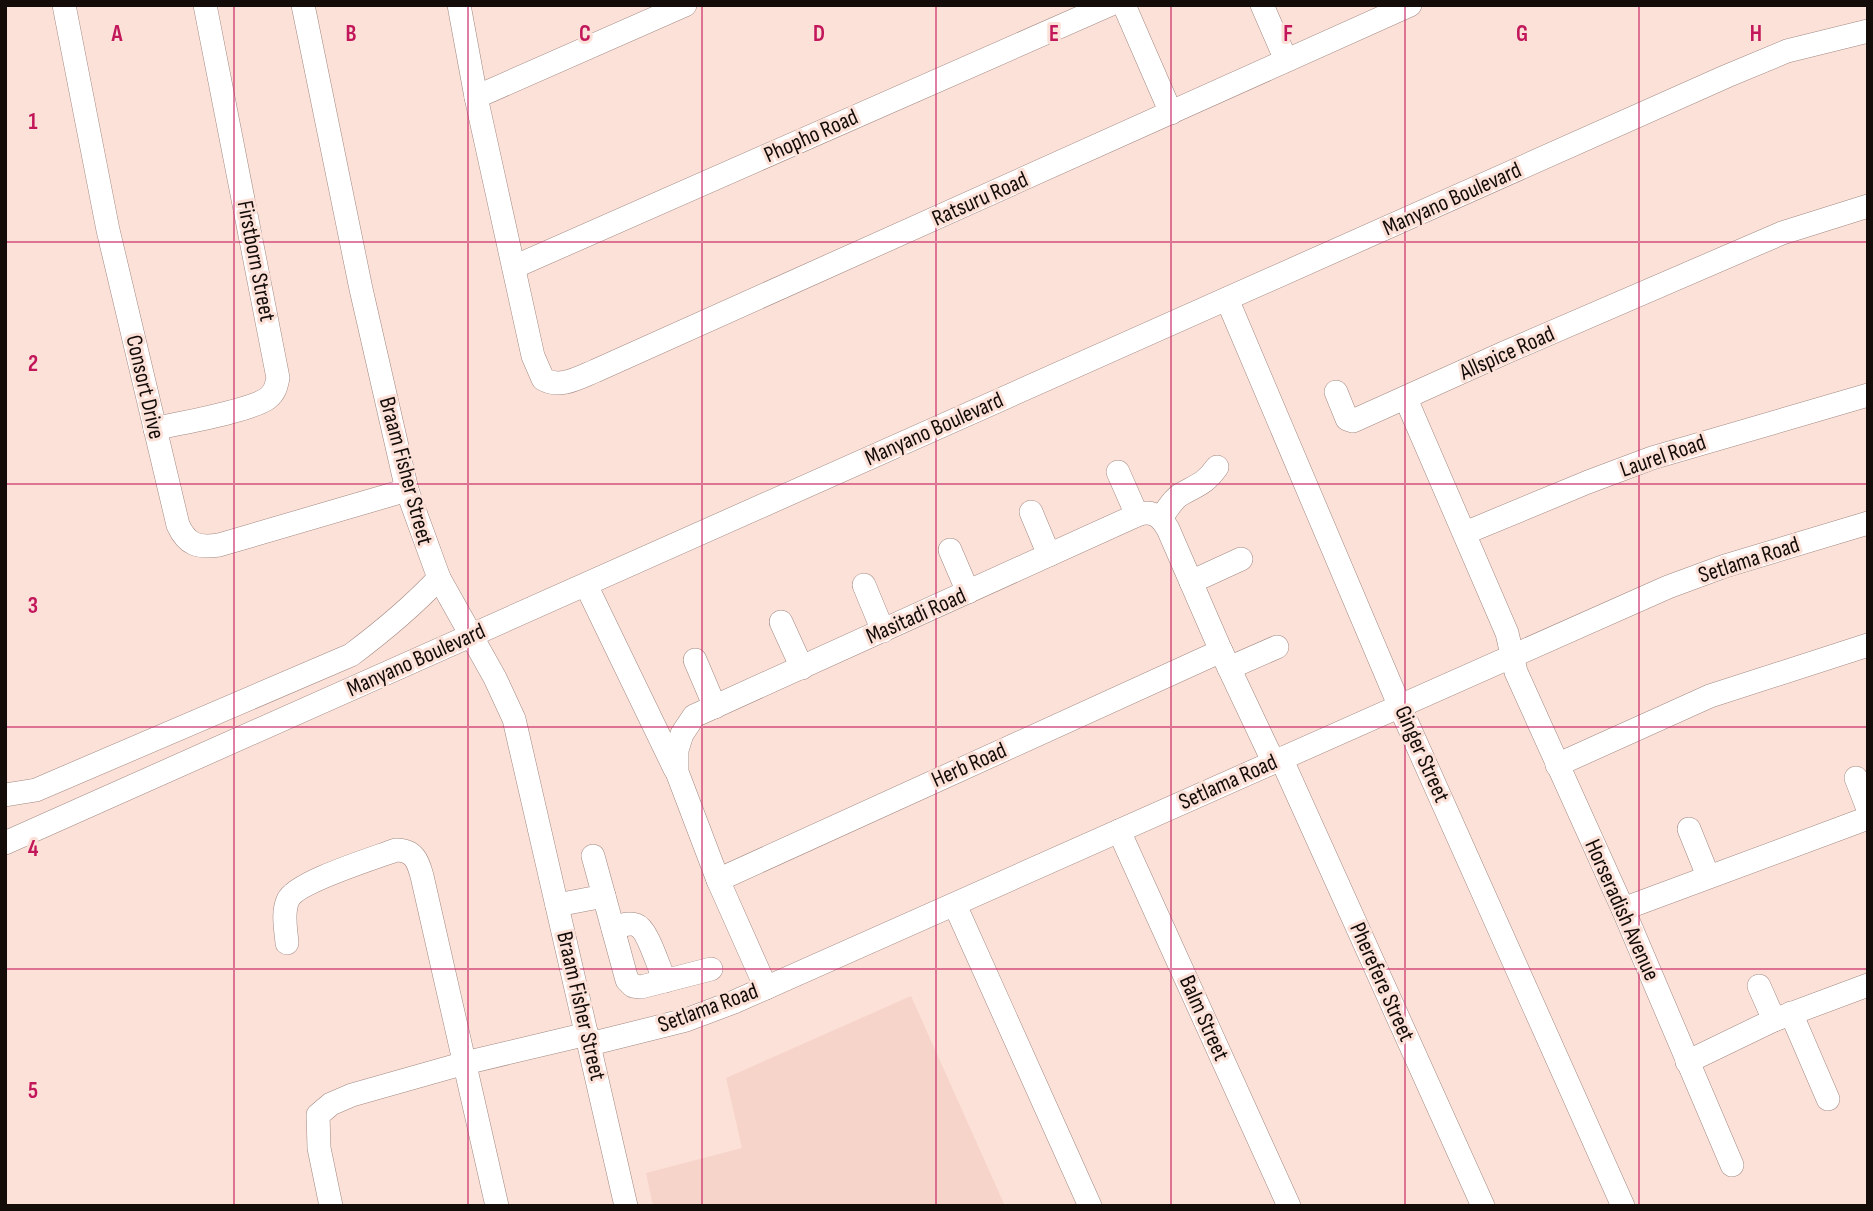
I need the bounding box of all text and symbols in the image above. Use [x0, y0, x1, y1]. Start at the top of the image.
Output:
text: A [111, 20, 124, 48]
text: B [346, 20, 357, 48]
text: C [579, 20, 591, 48]
text: D [813, 20, 825, 48]
text: E [1049, 20, 1059, 48]
text: F [1283, 20, 1293, 48]
text: G [1516, 20, 1528, 48]
text: H [1750, 20, 1762, 48]
street label: Phopho Road [760, 103, 862, 169]
text: 1 [28, 108, 38, 136]
street label: Manyano Boulevard [1378, 156, 1526, 242]
street label: Ratsuru Road [928, 165, 1032, 233]
street label: Firstborn Street [231, 198, 281, 324]
street label: Allspice Road [1454, 320, 1559, 387]
street label: Consort Drive [119, 332, 171, 442]
text: 2 [28, 350, 38, 378]
street label: Manyano Boulevard [860, 386, 1008, 472]
street label: Braam Fisher Street [373, 394, 439, 548]
street label: Laurel Road [1616, 428, 1710, 484]
street label: Setlama Road [1695, 530, 1803, 590]
street label: Masitadi Road [862, 582, 970, 650]
text: 3 [28, 592, 38, 620]
street label: Manyano Boulevard [342, 617, 490, 703]
street label: Ginger Street [1388, 701, 1456, 807]
street label: Herb Road [927, 736, 1011, 794]
street label: Setlama Road [1174, 748, 1282, 816]
text: 4 [28, 835, 39, 863]
street label: Horseradish Avenue [1578, 835, 1666, 985]
street label: Pherefere Street [1343, 918, 1421, 1046]
street label: Braam Fisher Street [550, 929, 612, 1083]
street label: Balm Street [1173, 971, 1235, 1065]
street label: Setlama Road [654, 977, 762, 1039]
text: 5 [28, 1077, 38, 1105]

